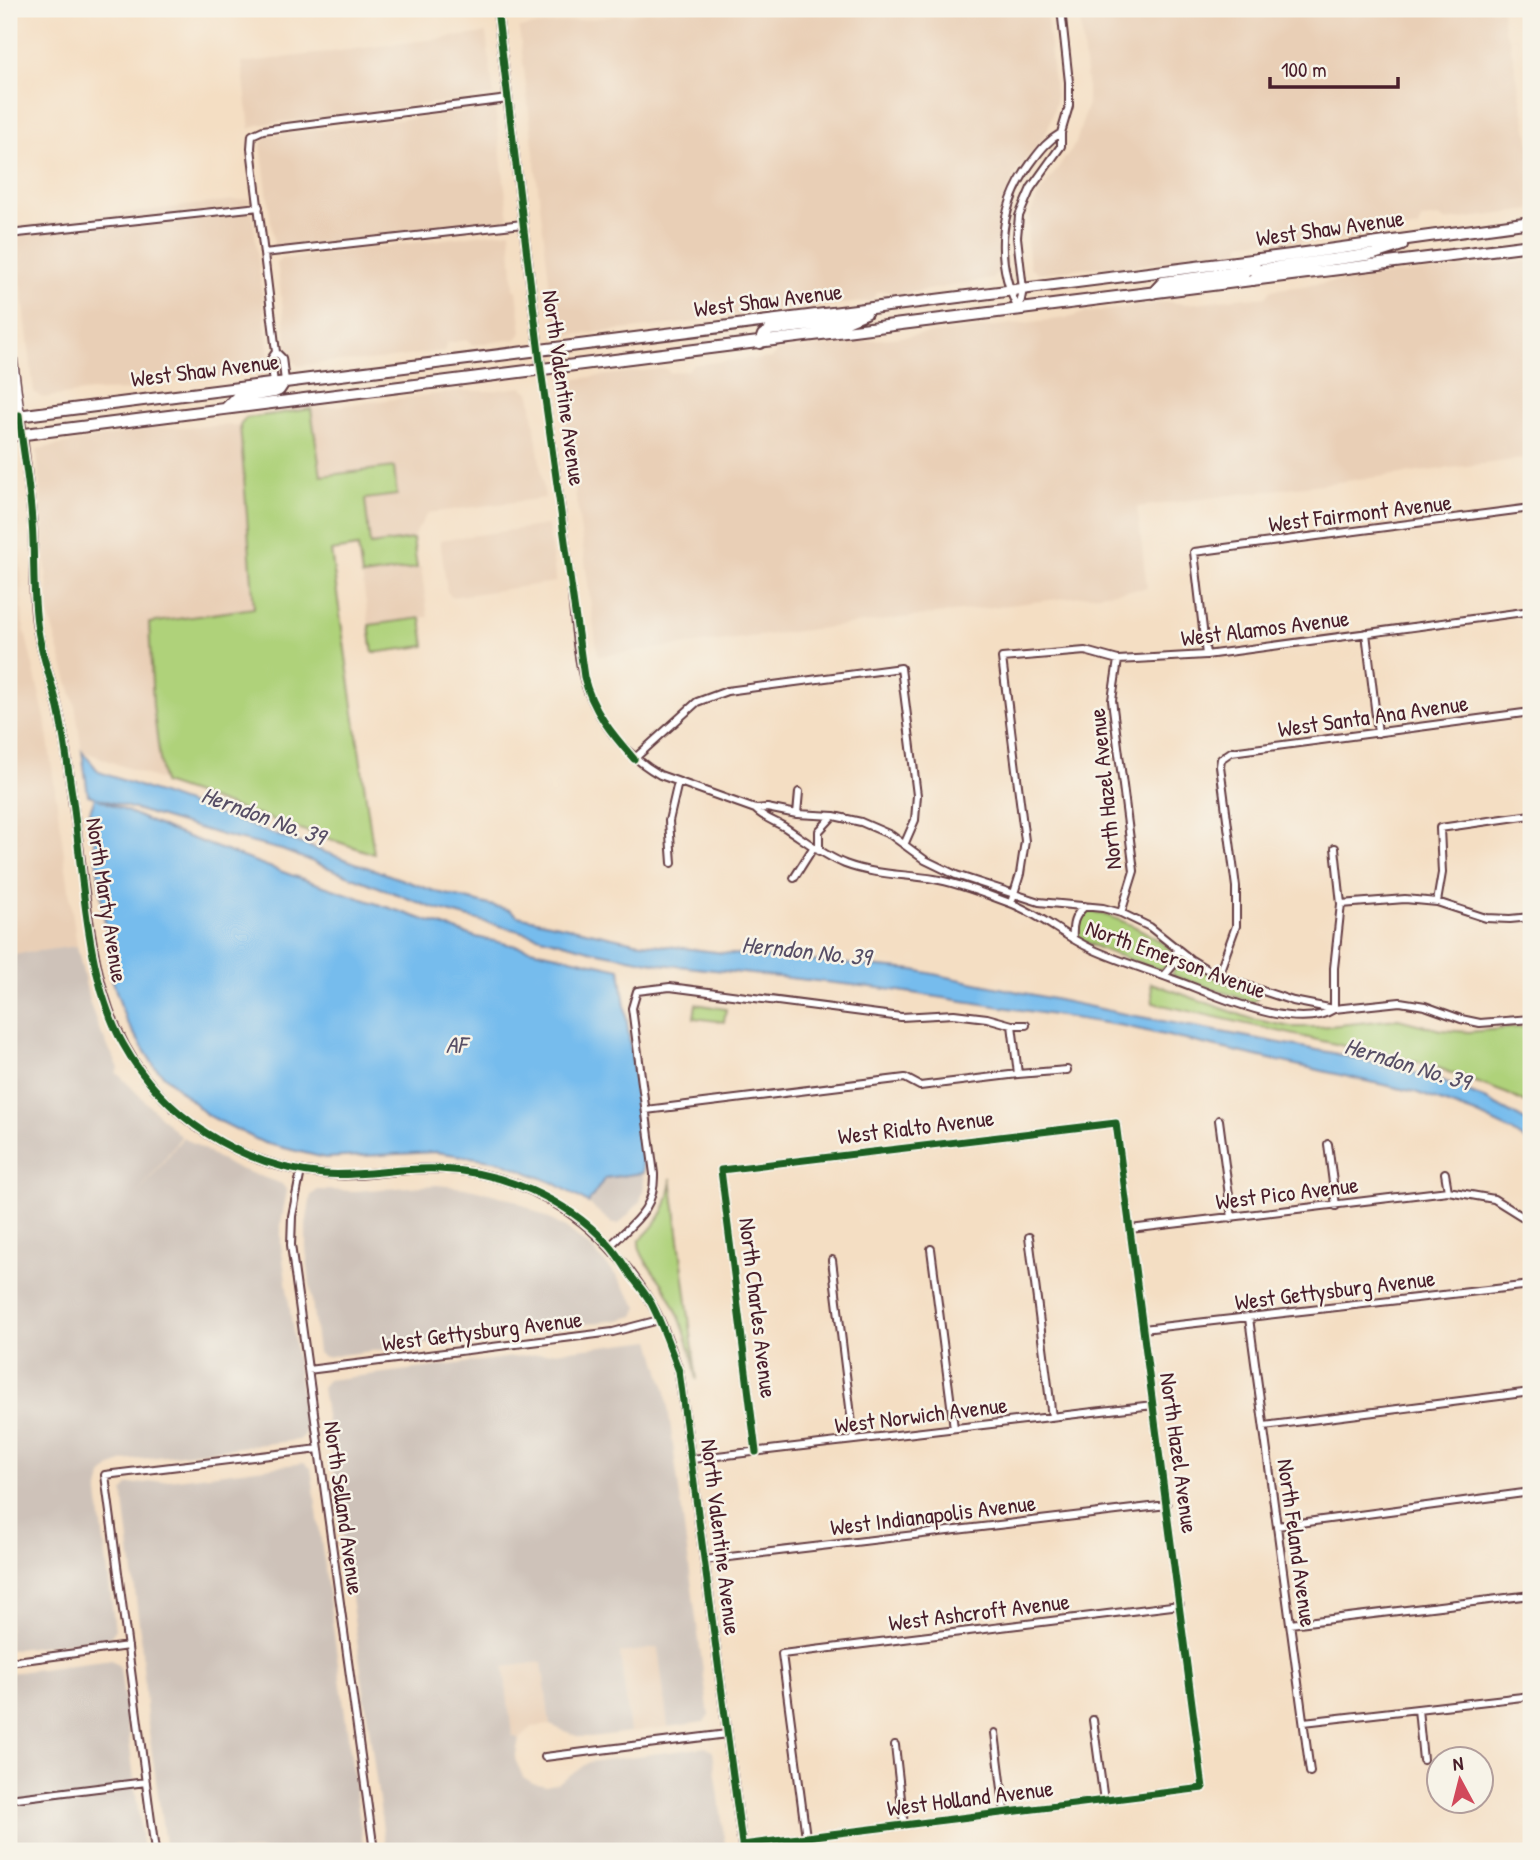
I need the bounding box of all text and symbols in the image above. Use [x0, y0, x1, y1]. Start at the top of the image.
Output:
scale bar [1270, 46, 1398, 90]
text: 100 m [1281, 55, 1327, 84]
street label: West Shaw Avenue [1254, 202, 1406, 253]
street label: West Shaw Avenue [692, 275, 844, 324]
street label: North Valentine Avenue [535, 288, 594, 488]
street label: West Shaw Avenue [129, 345, 281, 394]
street label: West Fairmont Avenue [1267, 486, 1453, 539]
street label: West Alamos Avenue [1179, 602, 1351, 653]
street label: West Santa Ana Avenue [1276, 687, 1470, 744]
street label: North Hazel Avenue [1081, 707, 1128, 871]
water label: Herndon No. 39 [197, 778, 332, 853]
street label: North Marty Avenue [79, 815, 136, 984]
street label: North Emerson Avenue [1082, 912, 1270, 1005]
water label: Herndon No. 39 [740, 927, 875, 973]
water label: AF [446, 1028, 471, 1060]
water label: Herndon No. 39 [1341, 1029, 1477, 1098]
street label: West Rialto Avenue [836, 1102, 996, 1151]
street label: West Pico Avenue [1214, 1168, 1360, 1217]
street label: North Charles Avenue [732, 1216, 785, 1400]
street label: West Gettysburg Avenue [1233, 1262, 1437, 1317]
street label: West Gettysburg Avenue [380, 1303, 584, 1358]
street label: North Hazel Avenue [1153, 1371, 1206, 1535]
street label: West Norwich Avenue [833, 1389, 1009, 1440]
street label: North Selland Avenue [317, 1419, 372, 1597]
street label: North Valentine Avenue [694, 1437, 749, 1637]
street label: North Feland Avenue [1270, 1457, 1325, 1629]
street label: West Indianapolis Avenue [829, 1487, 1037, 1542]
street label: West Ashcroft Avenue [887, 1585, 1071, 1638]
north arrow [1424, 1744, 1494, 1814]
text: N [1451, 1750, 1465, 1777]
street label: West Holland Avenue [885, 1772, 1055, 1823]

